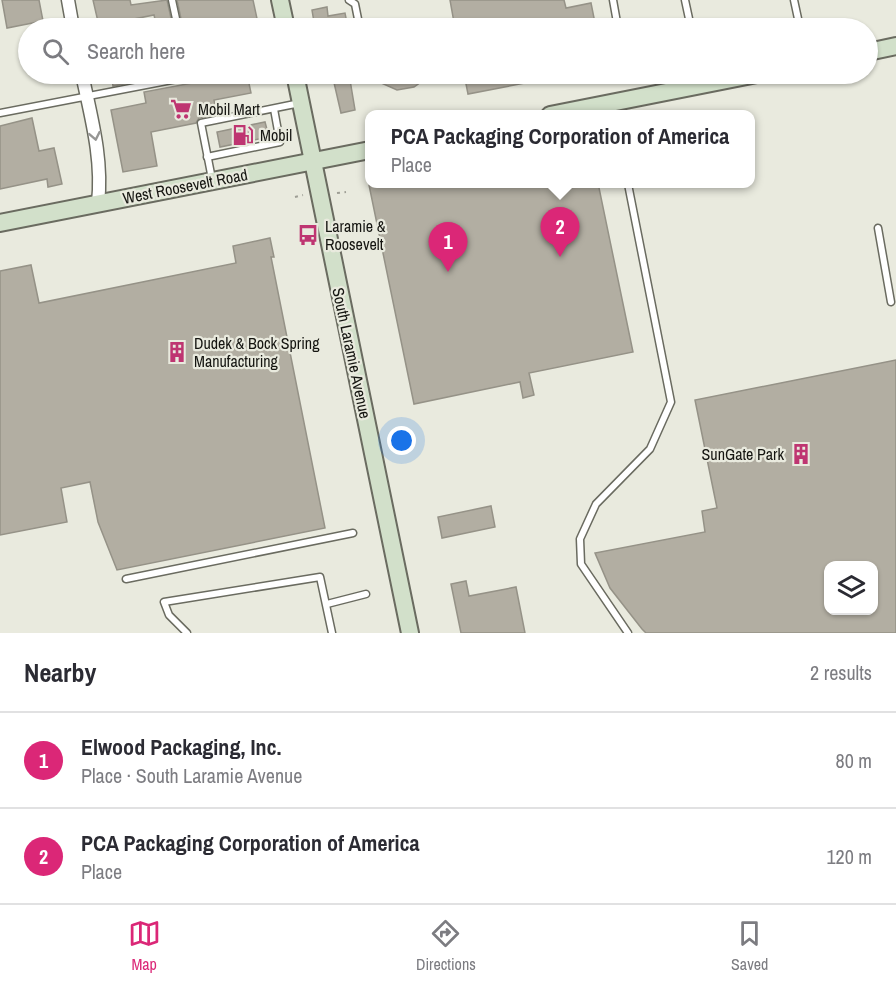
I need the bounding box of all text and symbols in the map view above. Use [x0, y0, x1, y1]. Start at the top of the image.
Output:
search box [18, 18, 878, 84]
icon: search [39, 35, 72, 68]
text: Search here [87, 36, 185, 66]
supermarket icon: Mobil Mart [169, 97, 193, 121]
place label: Mobil Mart [198, 98, 260, 120]
popup [365, 110, 755, 188]
text: PCA Packaging Corporation of America [391, 121, 729, 151]
fuel station icon: Mobil [231, 123, 255, 147]
place label: Mobil [260, 124, 292, 146]
one-way arrow [88, 131, 101, 141]
text: Place [391, 151, 432, 178]
street label: West Roosevelt Road [121, 163, 249, 209]
pin: 2 [540, 208, 580, 257]
place label: Laramie & Roosevelt [325, 215, 386, 255]
pin: 1 [428, 222, 468, 272]
bus stop icon: Laramie & Roosevelt [296, 223, 320, 247]
street label: South Laramie Avenue [327, 286, 377, 420]
place label: Dudek & Bock Spring Manufacturing [194, 332, 320, 372]
building icon: Dudek & Bock Spring Manufacturing [165, 340, 189, 364]
your location [387, 426, 416, 455]
building icon: SunGate Park [789, 442, 813, 466]
place label: SunGate Park [702, 443, 784, 465]
map controls [824, 561, 878, 615]
button: layers [824, 561, 878, 615]
text: Nearby [24, 655, 96, 690]
text: 2 results [810, 659, 872, 686]
text: Elwood Packaging, Inc. [81, 732, 282, 762]
text: 1 [39, 747, 48, 774]
text: 80 m [836, 747, 872, 774]
text: Place · South Laramie Avenue [81, 762, 302, 789]
text: PCA Packaging Corporation of America [81, 828, 420, 858]
text: 2 [39, 843, 48, 870]
text: 120 m [826, 843, 872, 870]
text: Place [81, 858, 122, 885]
tab: Map [128, 917, 161, 975]
tab: Directions [416, 917, 476, 975]
tab: Saved [731, 917, 768, 975]

